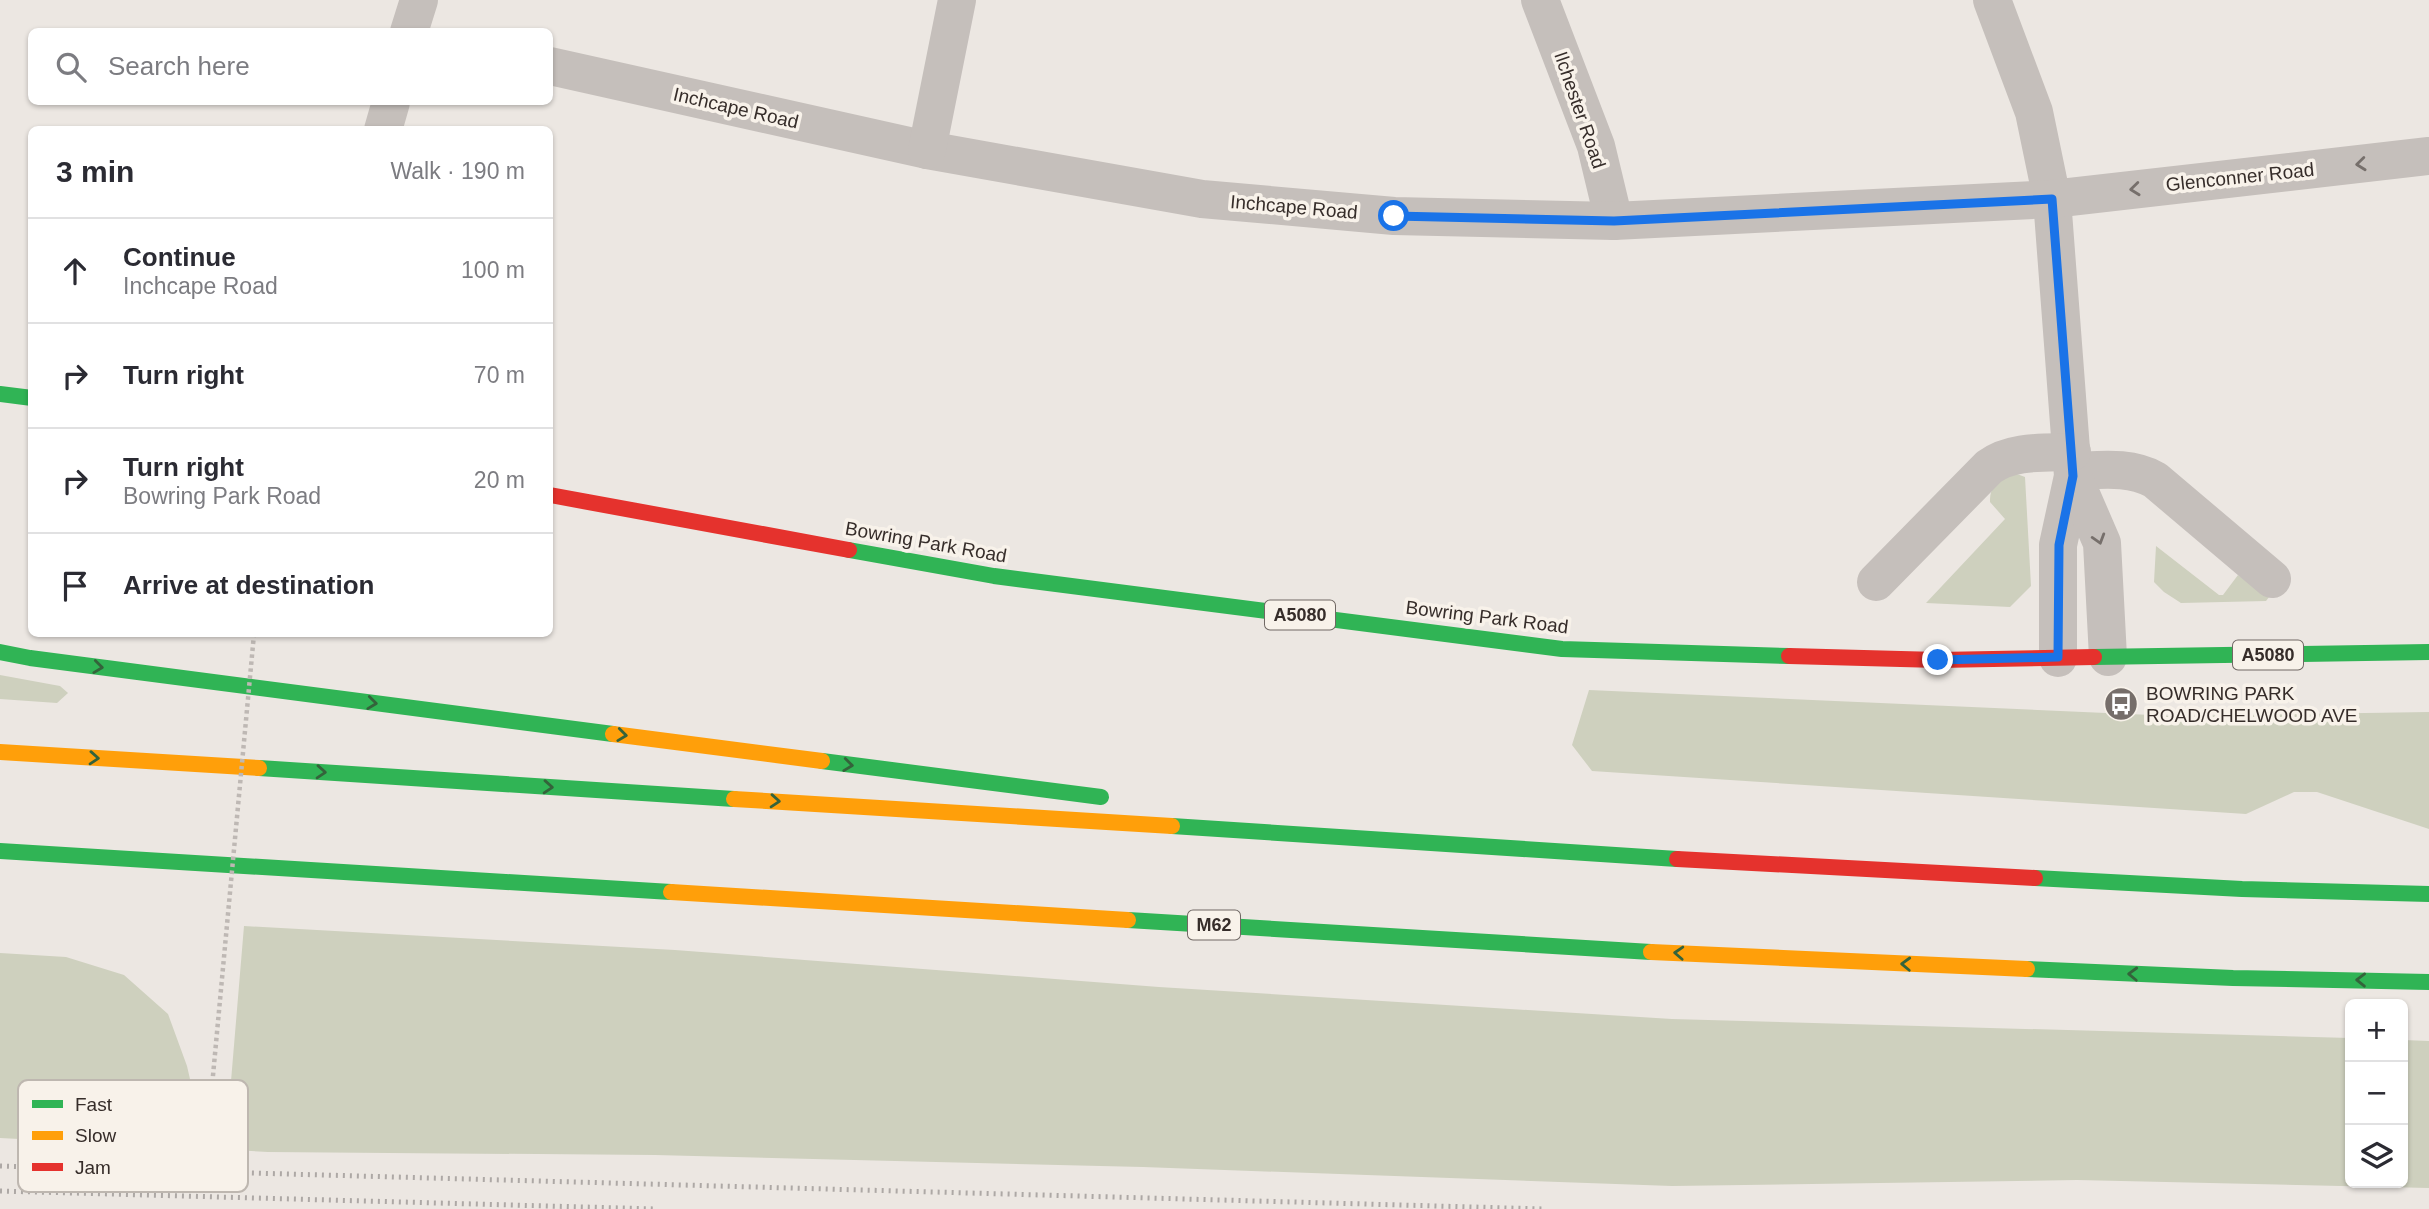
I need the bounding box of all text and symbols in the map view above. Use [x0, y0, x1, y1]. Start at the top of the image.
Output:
search box [28, 28, 553, 105]
icon: search [52, 48, 90, 86]
street label: Ilchester Road [1550, 49, 1610, 171]
text: Search here [108, 51, 250, 81]
street label: Inchcape Road [671, 83, 801, 133]
text: 3 min [56, 155, 134, 188]
one-way arrow [2355, 156, 2367, 171]
text: Walk · 190 m [390, 158, 525, 184]
street label: Glenconner Road [2165, 159, 2315, 195]
one-way arrow [2129, 182, 2141, 197]
street label: Inchcape Road [1229, 191, 1359, 223]
route start [1378, 200, 1409, 231]
text: Continue [123, 242, 236, 272]
icon: ahead [56, 252, 94, 290]
text: 100 m [461, 257, 525, 283]
text: Inchcape Road [123, 273, 278, 299]
icon: right [56, 357, 94, 395]
text: Turn right [123, 360, 244, 390]
text: 70 m [474, 362, 525, 388]
text: Turn right [123, 452, 244, 482]
icon: right [56, 462, 94, 500]
text: 20 m [474, 467, 525, 493]
text: Bowring Park Road [123, 483, 321, 509]
street label: Bowring Park Road [844, 517, 1008, 567]
one-way arrow [2091, 533, 2106, 545]
icon: arrive [56, 567, 94, 605]
text: Arrive at destination [123, 570, 374, 600]
street label: Bowring Park Road [1404, 597, 1570, 637]
road number: A5080 [1265, 600, 1335, 630]
road number: A5080 [2233, 640, 2303, 670]
route end [1922, 644, 1953, 675]
one-way arrow [92, 659, 104, 674]
place label: BOWRING PARK ROAD/CHELWOOD AVE [2146, 683, 2358, 726]
bus stop icon: BOWRING PARK ROAD/CHELWOOD AVE [2102, 685, 2140, 723]
one-way arrow [366, 695, 378, 710]
one-way arrow [616, 728, 628, 743]
one-way arrow [89, 751, 100, 766]
one-way arrow [842, 757, 854, 772]
one-way arrow [316, 765, 327, 780]
one-way arrow [543, 779, 554, 794]
one-way arrow [770, 793, 781, 808]
road number: M62 [1188, 910, 1240, 940]
one-way arrow [1673, 946, 1684, 961]
one-way arrow [1900, 957, 1911, 972]
one-way arrow [2128, 966, 2139, 981]
one-way arrow [2355, 973, 2366, 988]
map controls [2345, 999, 2408, 1188]
button: + [2345, 999, 2408, 1062]
button: − [2345, 1062, 2408, 1125]
legend [18, 1080, 248, 1192]
text: Fast [75, 1094, 113, 1115]
text: Slow [75, 1125, 116, 1146]
button: layers [2345, 1125, 2408, 1188]
text: Jam [75, 1157, 111, 1178]

